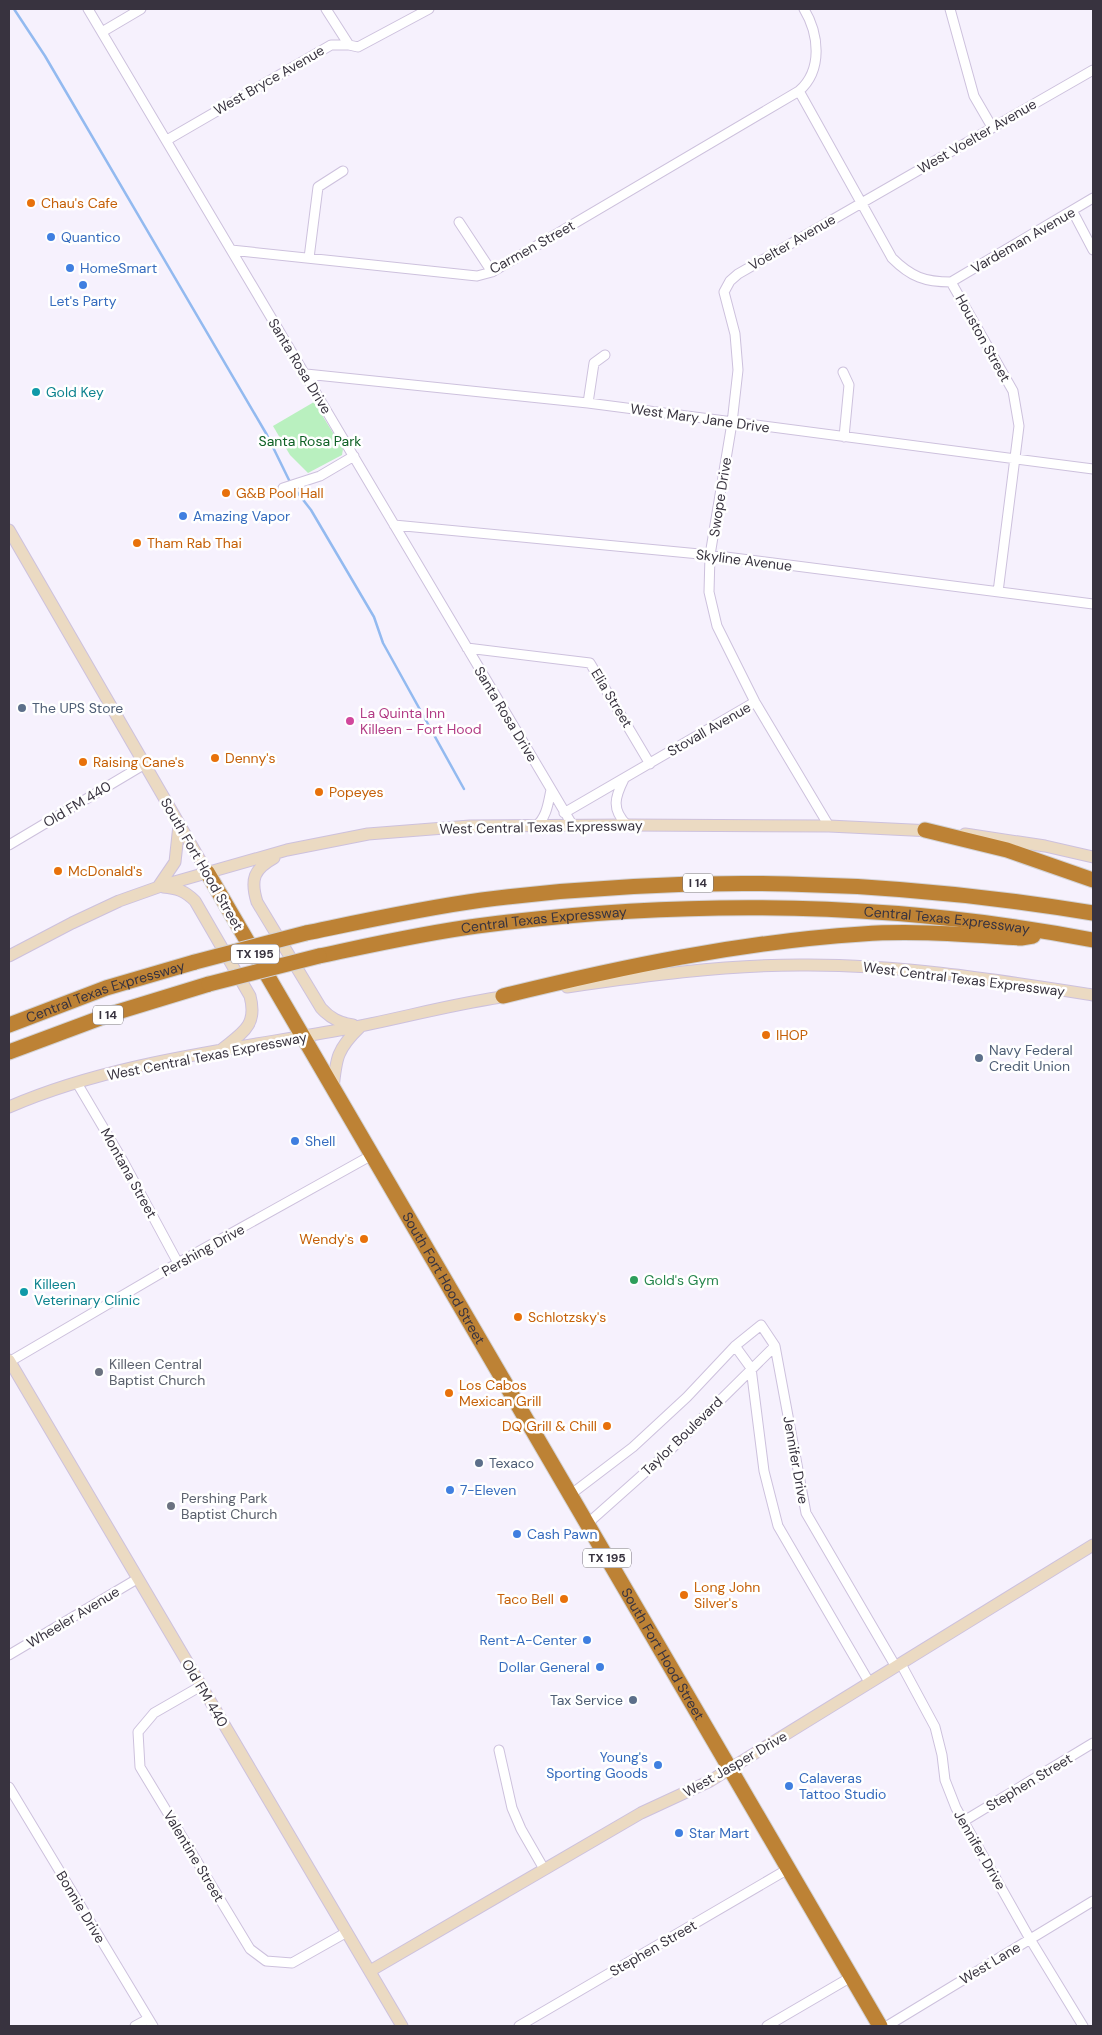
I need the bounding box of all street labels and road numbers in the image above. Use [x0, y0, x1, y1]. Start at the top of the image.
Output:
street label: West Bryce Avenue [210, 41, 328, 119]
street label: West Voelter Avenue [914, 95, 1040, 177]
street label: Vardeman Avenue [968, 203, 1078, 277]
street label: Voelter Avenue [745, 210, 839, 274]
street label: Carmen Street [486, 216, 578, 278]
street label: Houston Street [951, 291, 1015, 385]
street label: Santa Rosa Drive [264, 315, 336, 417]
street label: West Mary Jane Drive [629, 399, 771, 437]
street label: Swope Drive [705, 456, 735, 538]
street label: Skyline Avenue [695, 545, 793, 575]
street label: Santa Rosa Drive [470, 663, 542, 765]
street label: Elia Street [587, 665, 637, 731]
street label: Stovall Avenue [664, 698, 754, 760]
street label: Old FM 440 [40, 777, 114, 831]
street label: South Fort Hood Street [157, 795, 247, 933]
street label: West Central Texas Expressway [439, 816, 643, 838]
road number: I 14 [683, 874, 713, 892]
street label: Central Texas Expressway [863, 902, 1031, 938]
street label: Central Texas Expressway [460, 903, 628, 937]
road number: TX 195 [231, 944, 279, 964]
street label: Central Texas Expressway [23, 956, 187, 1027]
street label: West Central Texas Expressway [862, 958, 1066, 1000]
road number: I 14 [93, 1006, 123, 1024]
street label: West Central Texas Expressway [106, 1028, 309, 1084]
street label: Montana Street [97, 1125, 161, 1221]
street label: South Fort Hood Street [398, 1209, 489, 1347]
street label: Pershing Drive [158, 1220, 248, 1280]
street label: Taylor Boulevard [638, 1393, 726, 1479]
street label: Jennifer Drive [779, 1415, 813, 1505]
road number: TX 195 [583, 1549, 631, 1568]
street label: Wheeler Avenue [23, 1582, 123, 1652]
street label: South Fort Hood Street [617, 1584, 709, 1723]
street label: Old FM 440 [178, 1656, 232, 1730]
street label: West Jasper Drive [680, 1727, 790, 1801]
street label: Stephen Street [983, 1749, 1075, 1815]
street label: Valentine Street [160, 1807, 228, 1905]
street label: Jennifer Drive [950, 1807, 1010, 1893]
street label: Bonnie Drive [52, 1868, 110, 1946]
street label: Stephen Street [606, 1916, 700, 1980]
street label: West Lane [956, 1938, 1024, 1988]

